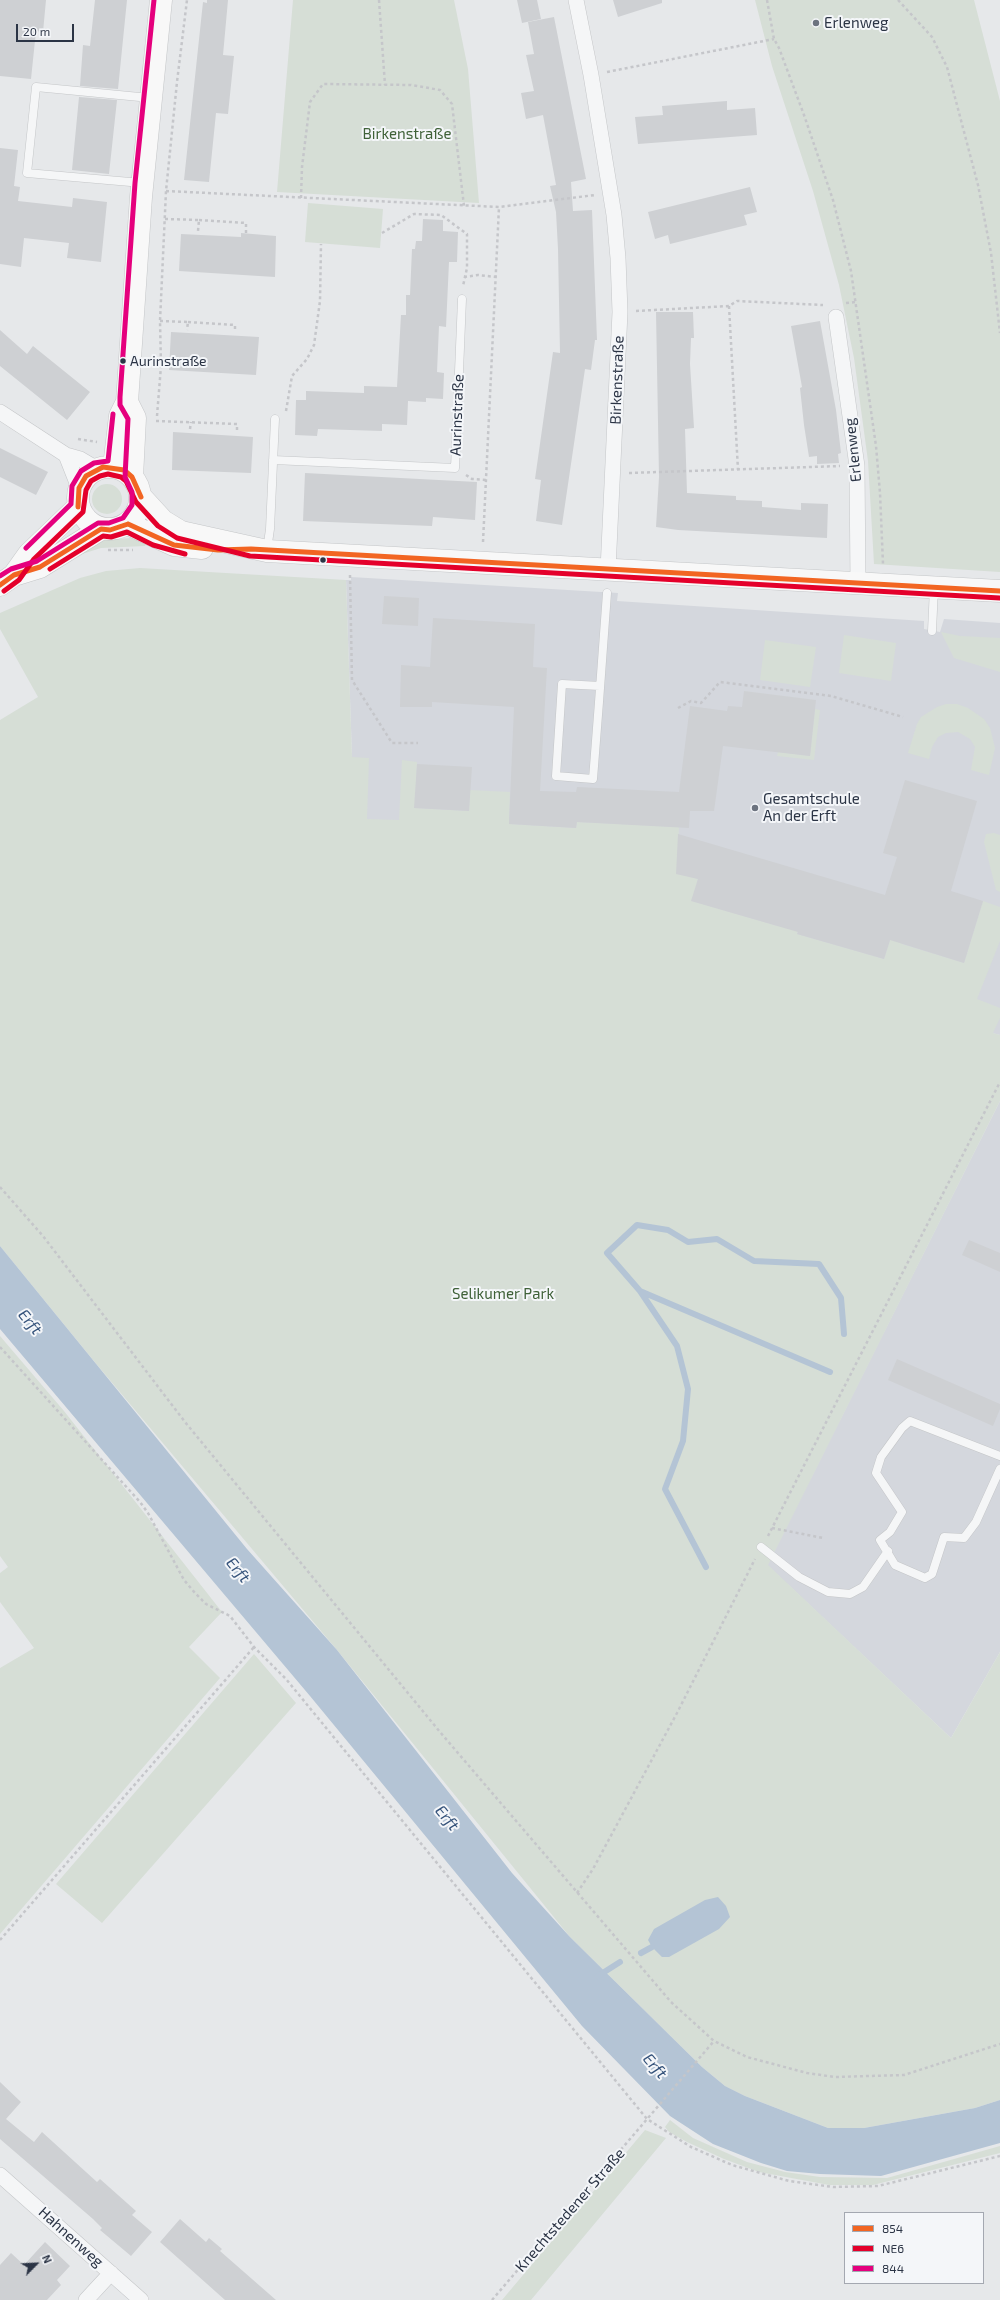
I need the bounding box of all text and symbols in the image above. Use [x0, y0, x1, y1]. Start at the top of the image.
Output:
place label: Erlenweg [824, 14, 888, 32]
scale bar [18, 16, 76, 42]
marker: Erlenweg [811, 18, 821, 28]
text: 20 m [23, 24, 50, 38]
park label: Birkenstraße [363, 125, 451, 143]
street label: Birkenstraße [606, 335, 628, 425]
place label: Aurinstraße [130, 353, 207, 369]
marker: Aurinstraße [118, 356, 128, 366]
street label: Aurinstraße [447, 374, 467, 456]
street label: Erlenweg [841, 417, 865, 483]
unlabelled marker [318, 555, 328, 565]
place label: Gesamtschule An der Erft [763, 790, 860, 825]
marker: Gesamtschule An der Erft [750, 803, 760, 813]
park label: Selikumer Park [452, 1285, 554, 1303]
water label: Erft [14, 1305, 46, 1339]
water label: Erft [222, 1553, 254, 1587]
water label: Erft [431, 1801, 463, 1835]
water label: Erft [639, 2049, 671, 2083]
street label: Knechtstedener Straße [511, 2144, 629, 2276]
street label: Hahnenweg [35, 2203, 107, 2271]
legend [844, 2212, 984, 2284]
text: 854 [882, 2221, 903, 2235]
text: NE6 [882, 2241, 904, 2255]
north arrow [16, 2244, 56, 2284]
text: N [40, 2253, 55, 2265]
text: 844 [882, 2261, 904, 2275]

